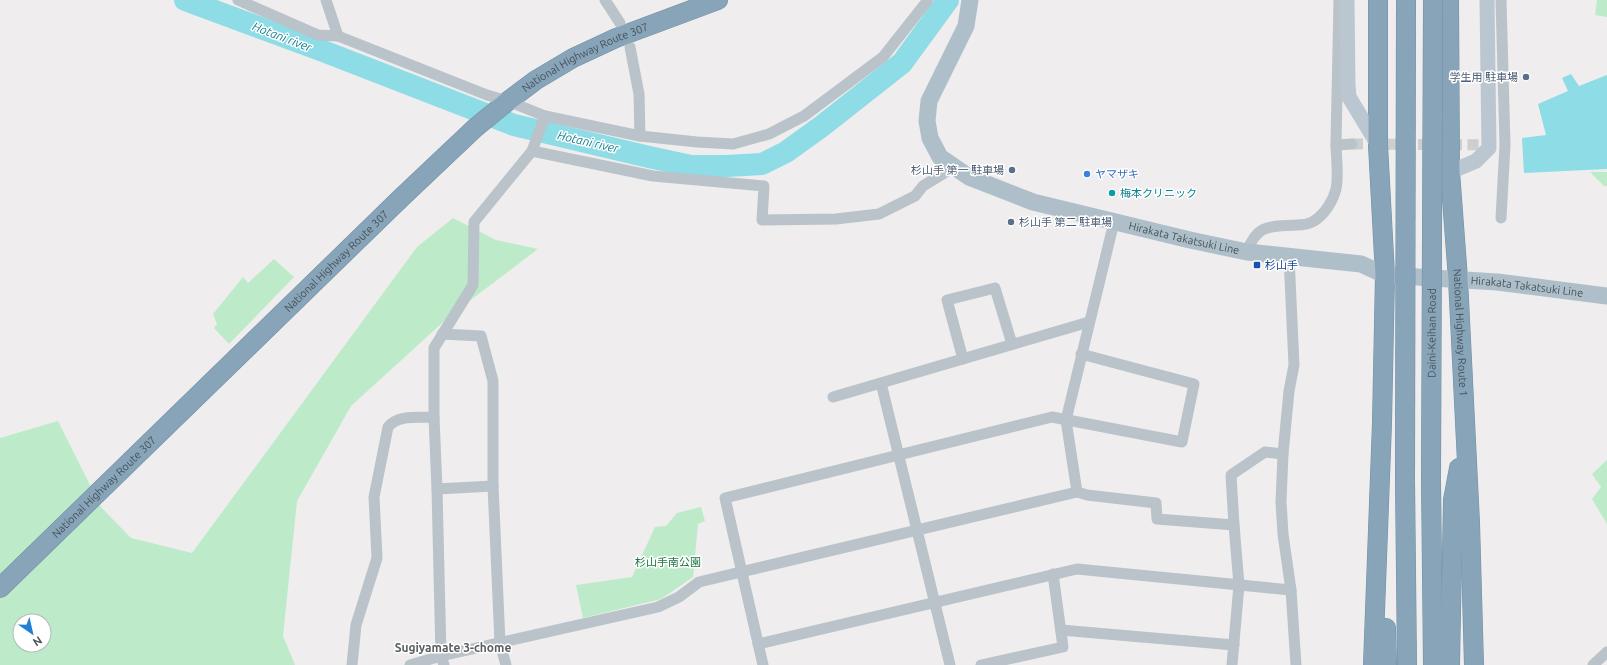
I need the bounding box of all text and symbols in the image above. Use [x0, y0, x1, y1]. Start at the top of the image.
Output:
water label: Hotani river [251, 19, 314, 54]
street label: National Highway Route 307 [520, 21, 650, 94]
place label: 学生用 駐車場 [1449, 71, 1518, 83]
marker: 学生用 駐車場 [1521, 72, 1531, 82]
water label: Hotani river [556, 128, 620, 155]
place label: 杉山手 第一 駐車場 [911, 164, 1004, 176]
marker: 杉山手 第一 駐車場 [1007, 165, 1017, 175]
place label: ヤマザキ [1095, 168, 1139, 180]
marker: ヤマザキ [1082, 169, 1092, 179]
place label: 梅本クリニック [1120, 187, 1197, 199]
marker: 梅本クリニック [1107, 188, 1117, 198]
street label: National Highway Route 307 [282, 208, 391, 314]
place label: 杉山手 第二 駐車場 [1019, 216, 1112, 228]
marker: 杉山手 第二 駐車場 [1006, 217, 1016, 227]
street label: Hirakata Takatsuki Line [1127, 219, 1241, 256]
place label: 杉山手 [1265, 259, 1298, 271]
marker: 杉山手 [1252, 260, 1262, 270]
street label: National Highway Route 1 [1451, 268, 1470, 397]
street label: Hirakata Takatsuki Line [1470, 274, 1584, 299]
street label: Daini-Keihan Road [1425, 288, 1438, 378]
street label: National Highway Route 307 [49, 434, 158, 540]
park label: 杉山手南公園 [635, 556, 701, 568]
north arrow [12, 613, 52, 653]
text: N [31, 634, 44, 649]
district label: Sugiyamate 3-chome [395, 641, 511, 654]

